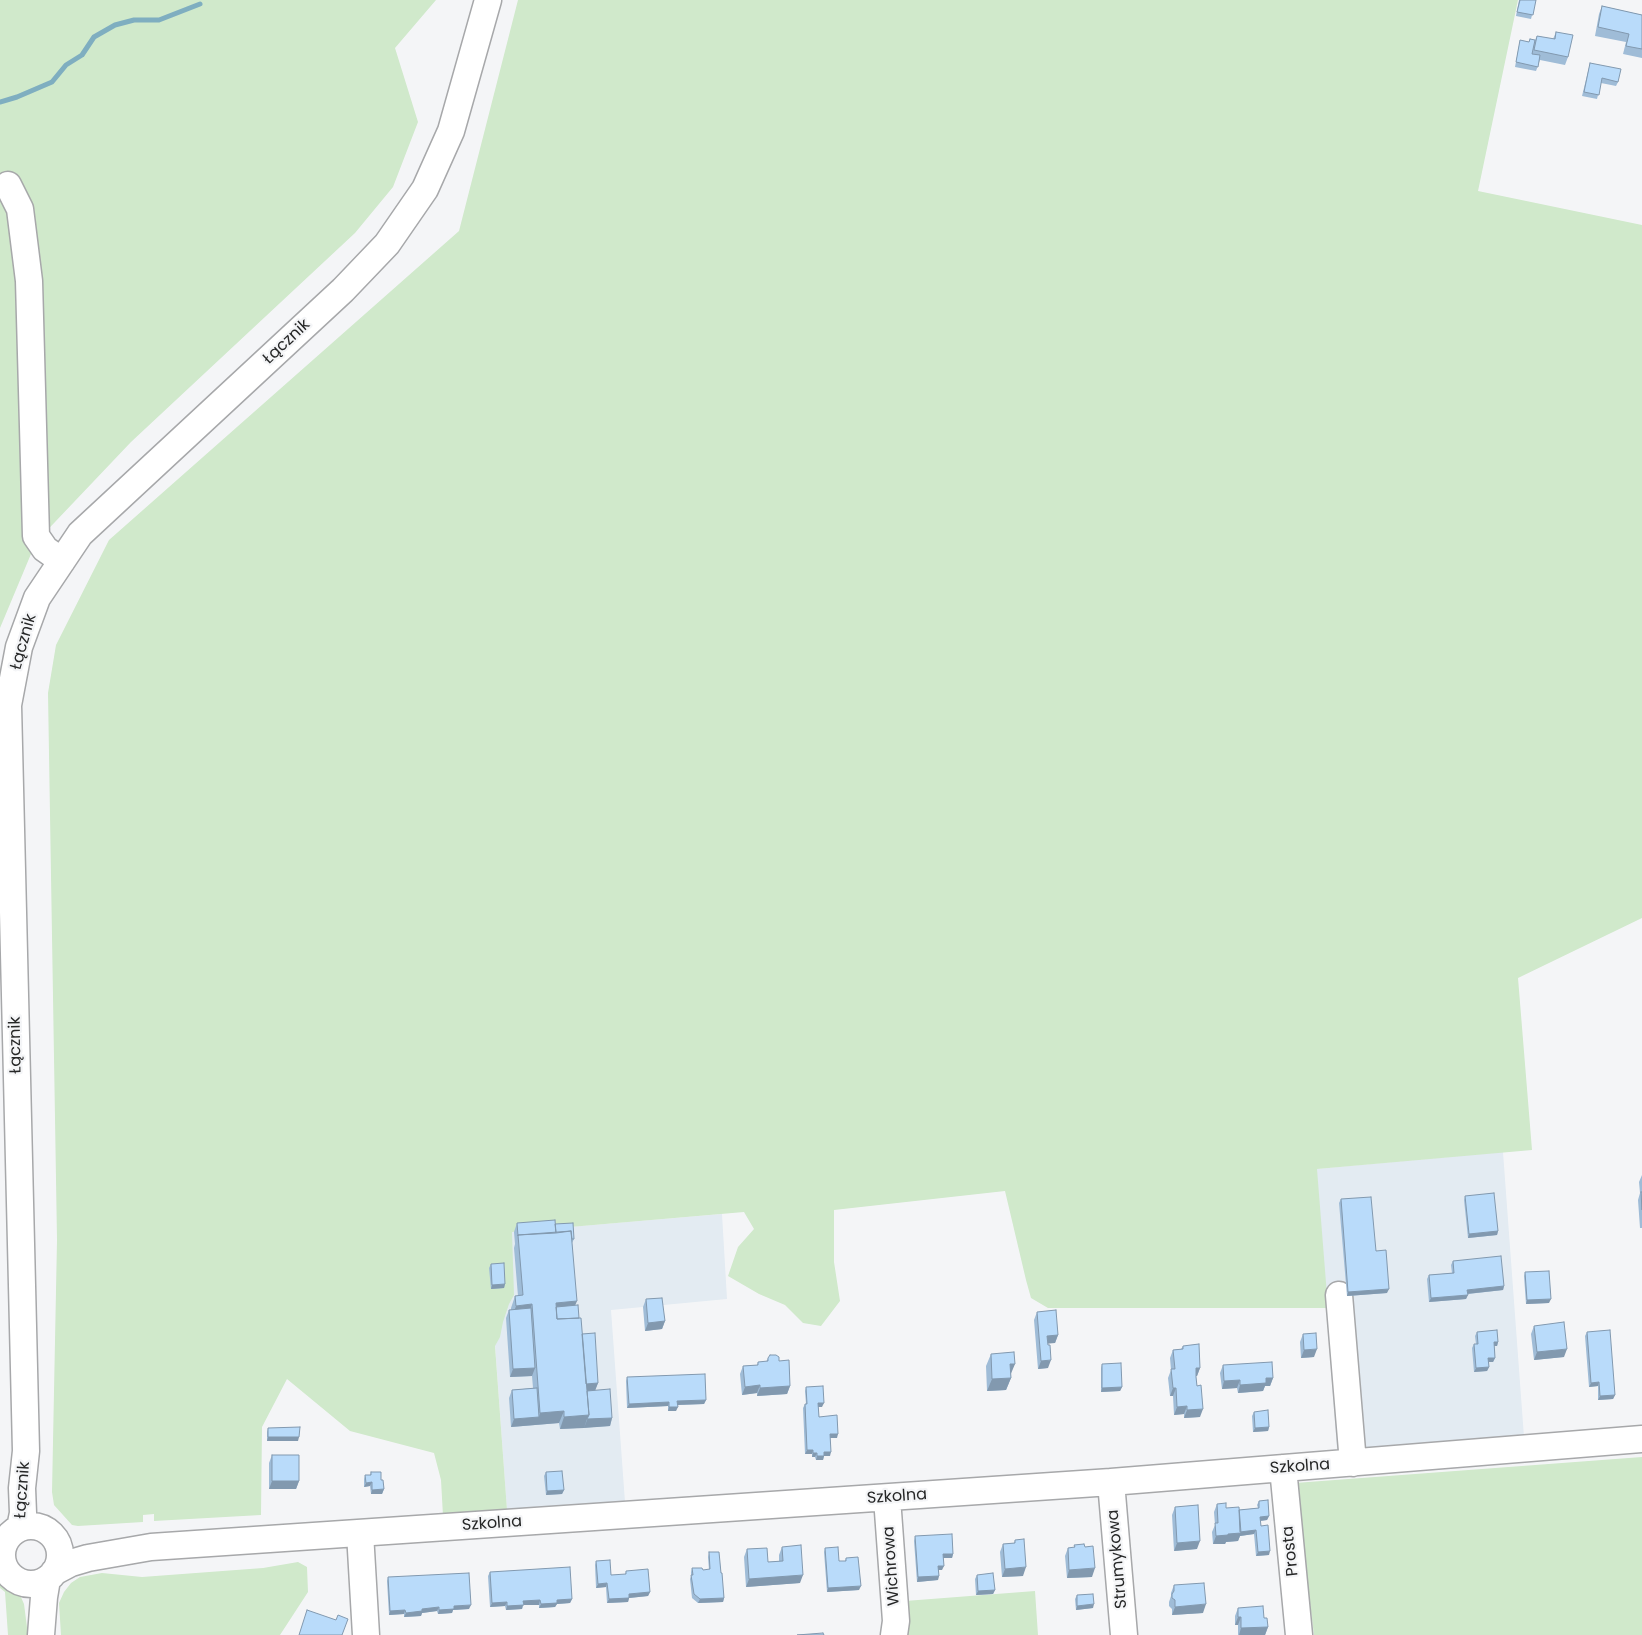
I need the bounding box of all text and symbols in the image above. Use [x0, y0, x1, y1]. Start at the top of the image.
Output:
street label: Łącznik [260, 315, 314, 369]
street label: Łącznik [7, 612, 41, 672]
street label: Łącznik [6, 1016, 26, 1074]
street label: Szkolna [1269, 1455, 1331, 1479]
street label: Łącznik [11, 1461, 35, 1519]
street label: Szkolna [866, 1485, 928, 1509]
street label: Strumykowa [1104, 1509, 1132, 1609]
street label: Szkolna [461, 1512, 523, 1536]
street label: Prosta [1279, 1525, 1303, 1577]
street label: Wichrowa [880, 1526, 904, 1606]

